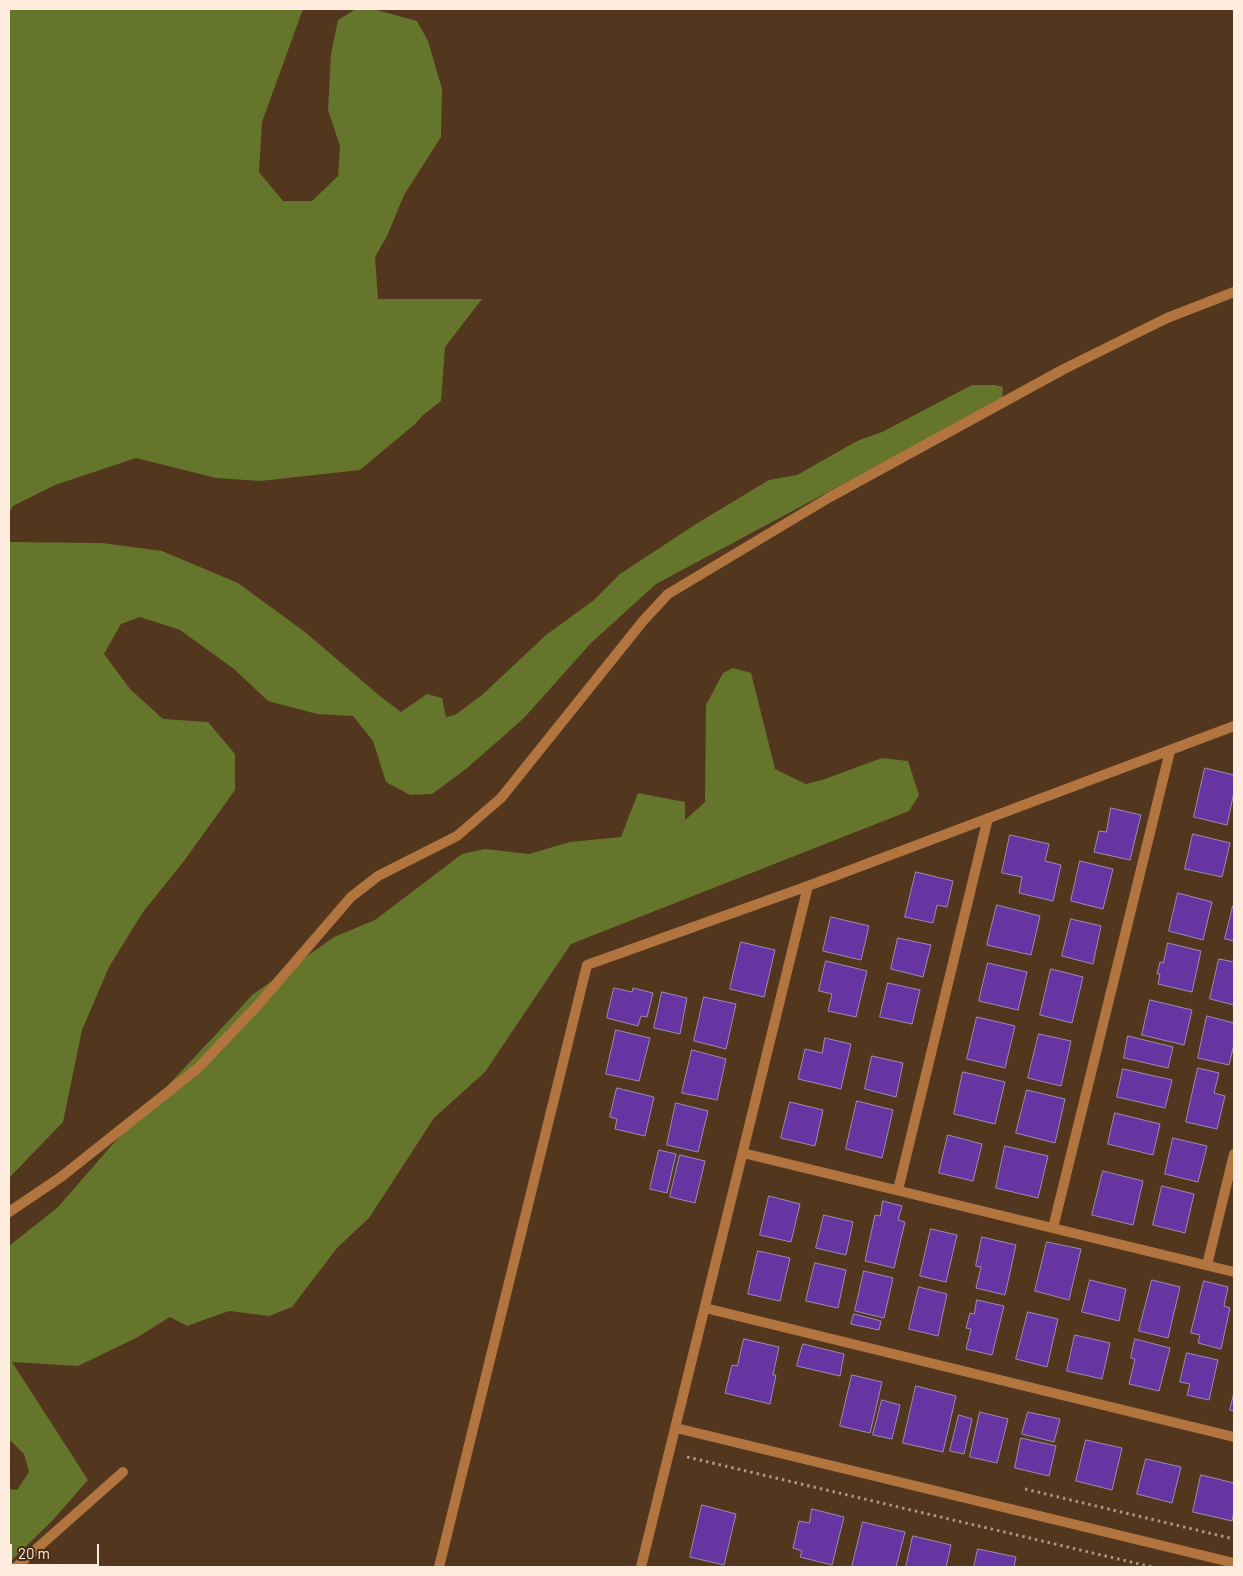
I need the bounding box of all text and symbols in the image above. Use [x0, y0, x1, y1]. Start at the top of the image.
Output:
scale bar [12, 1534, 101, 1566]
text: 20 m [18, 1544, 50, 1562]

